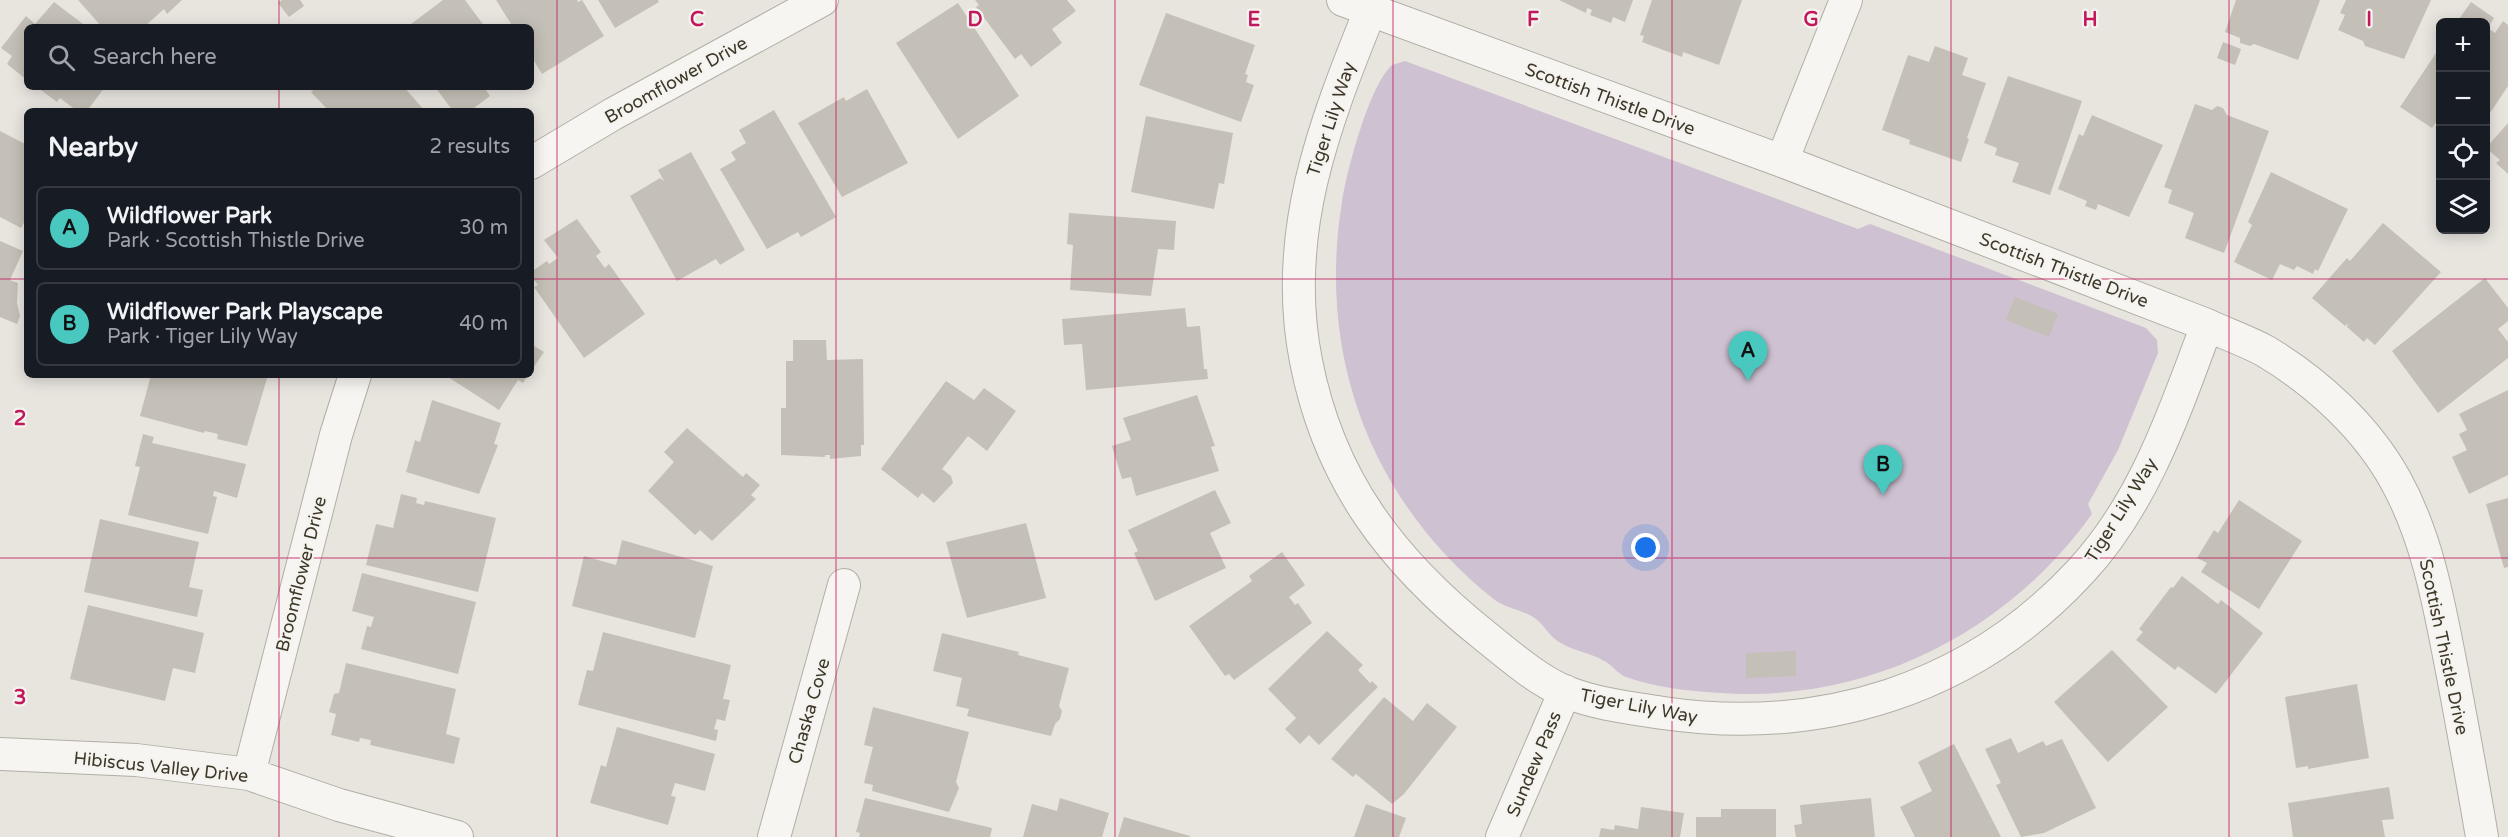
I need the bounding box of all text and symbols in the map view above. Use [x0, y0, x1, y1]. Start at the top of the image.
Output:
text: C [690, 8, 704, 32]
text: D [967, 8, 983, 32]
text: E [1248, 8, 1261, 32]
text: F [1527, 8, 1539, 32]
text: G [1803, 8, 1819, 32]
text: H [2082, 8, 2098, 32]
text: I [2366, 8, 2372, 32]
map controls [2436, 18, 2490, 234]
button: + [2436, 18, 2490, 72]
search box [24, 24, 534, 90]
street label: Broomflower Drive [601, 32, 751, 128]
icon: search [45, 41, 78, 74]
text: Search here [93, 44, 217, 70]
street label: Scottish Thistle Drive [1522, 58, 1698, 140]
street label: Tiger Lily Way [1302, 59, 1360, 179]
button: − [2436, 72, 2490, 126]
button: locate [2436, 126, 2490, 180]
text: Nearby [48, 132, 138, 163]
text: 2 results [430, 135, 510, 159]
button: layers [2436, 180, 2490, 234]
text: Wildflower Park [107, 203, 272, 229]
text: A [62, 216, 77, 240]
text: 30 m [459, 216, 508, 240]
street label: Scottish Thistle Drive [1976, 228, 2152, 312]
text: Park · Scottish Thistle Drive [107, 229, 365, 253]
text: Wildflower Park Playscape [107, 299, 383, 325]
text: B [63, 312, 76, 336]
text: 40 m [459, 312, 508, 336]
text: Park · Tiger Lily Way [107, 325, 298, 349]
pin: A [1728, 332, 1768, 381]
text: 2 [14, 407, 26, 431]
pin: B [1864, 446, 1902, 495]
street label: Tiger Lily Way [2080, 453, 2162, 566]
street label: Broomflower Drive [271, 494, 331, 654]
your location [1631, 533, 1660, 562]
street label: Scottish Thistle Drive [2415, 557, 2473, 737]
street label: Chaska Cove [783, 655, 835, 767]
street label: Tiger Lily Way [1578, 684, 1700, 728]
text: 3 [14, 686, 26, 710]
street label: Sundew Pass [1502, 708, 1566, 820]
street label: Hibiscus Valley Drive [73, 747, 249, 787]

